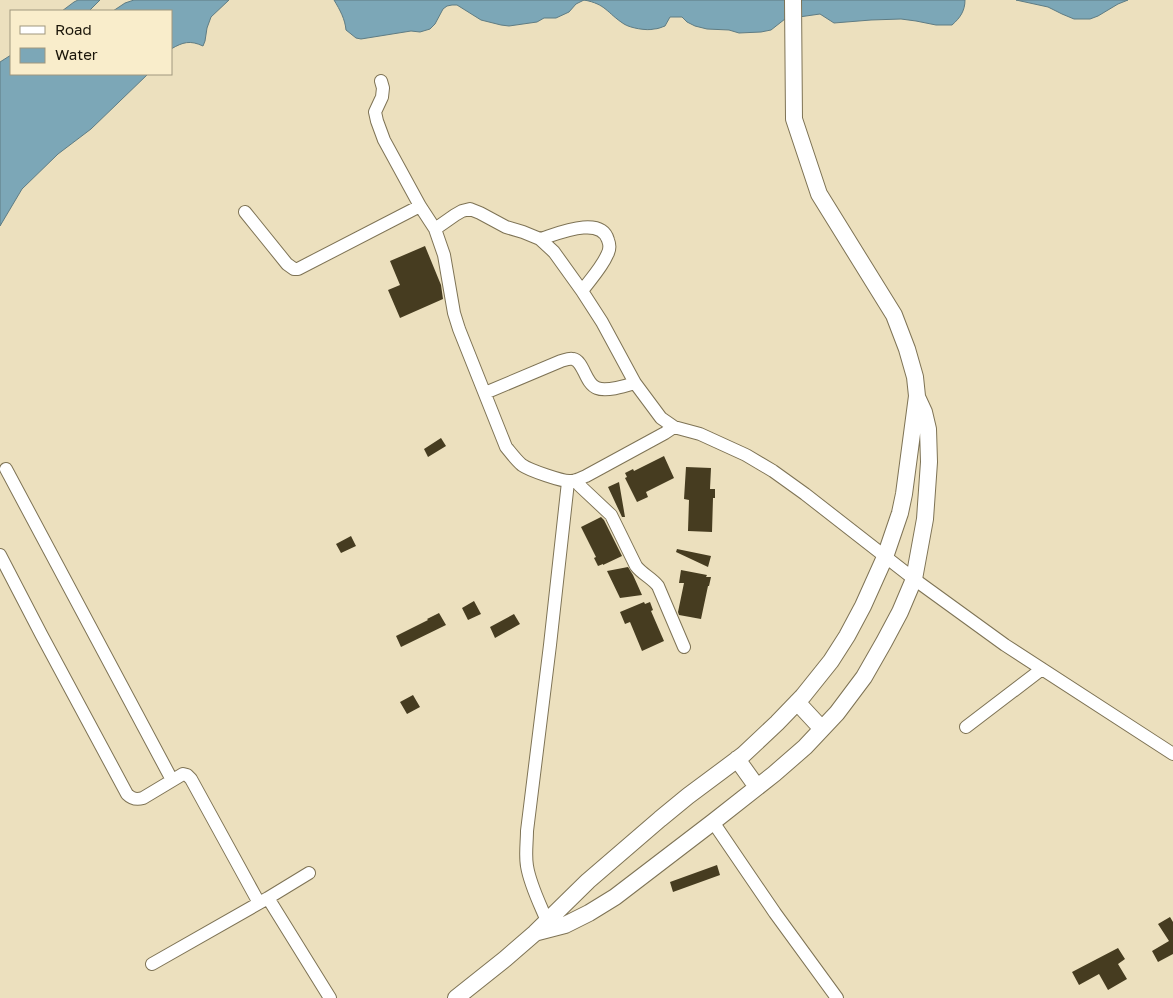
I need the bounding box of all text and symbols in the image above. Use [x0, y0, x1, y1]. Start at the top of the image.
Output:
legend [10, 10, 172, 75]
text: Road [55, 20, 92, 38]
text: Water [55, 45, 98, 63]

